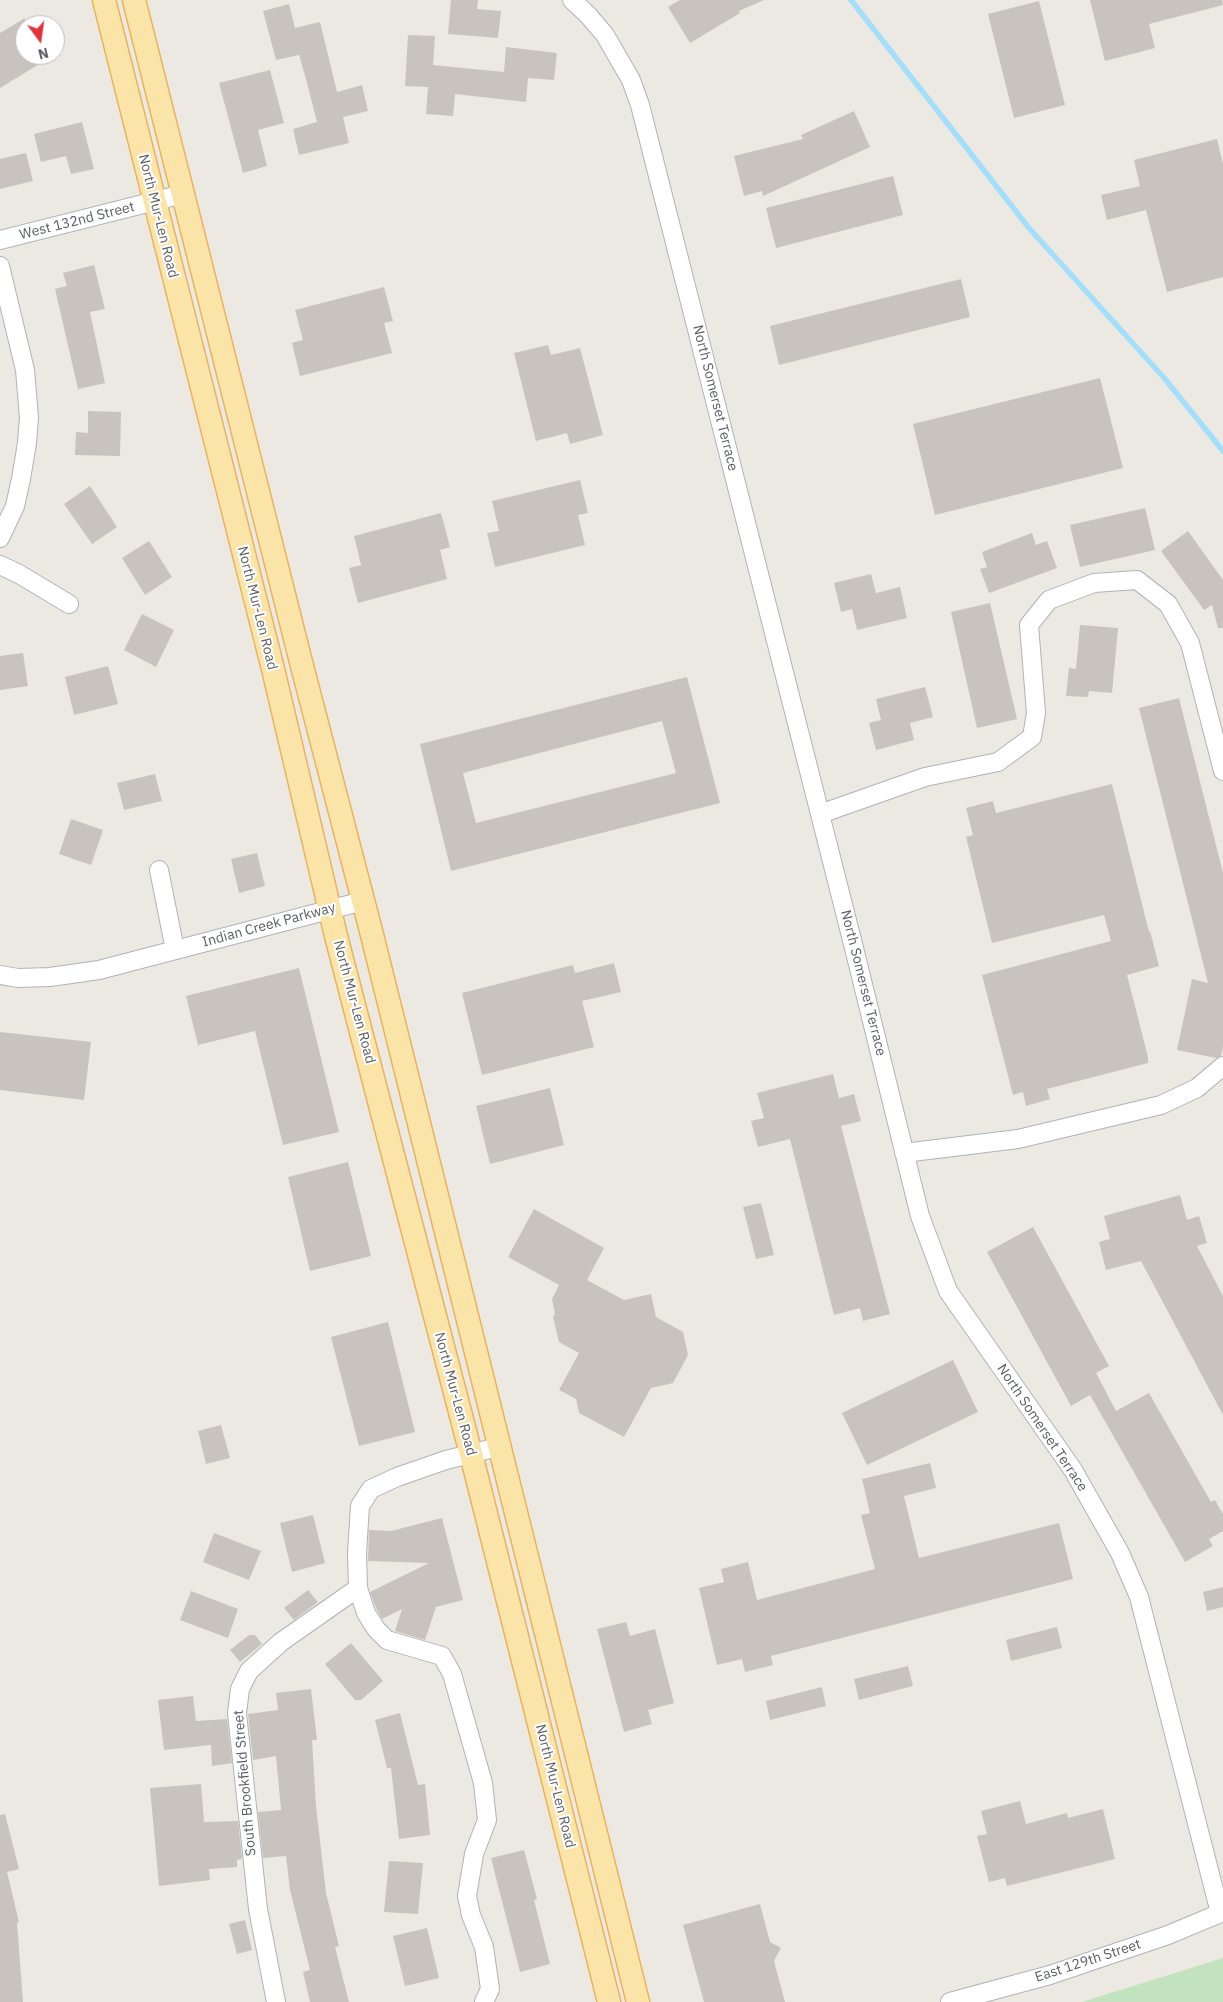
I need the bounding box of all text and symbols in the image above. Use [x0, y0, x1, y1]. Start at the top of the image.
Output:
north arrow [15, 15, 65, 65]
text: N [36, 44, 50, 64]
street label: North Mur-Len Road [135, 152, 181, 280]
street label: West 132nd Street [18, 199, 136, 243]
street label: North Somerset Terrace [689, 323, 741, 473]
street label: North Mur-Len Road [234, 544, 280, 672]
street label: Indian Creek Parkway [201, 899, 337, 951]
street label: North Somerset Terrace [837, 908, 889, 1058]
street label: North Mur-Len Road [329, 939, 379, 1065]
street label: North Mur-Len Road [430, 1331, 480, 1457]
street label: North Somerset Terrace [993, 1361, 1091, 1495]
street label: South Brookfield Street [230, 1709, 260, 1857]
street label: North Mur-Len Road [532, 1722, 578, 1850]
street label: East 129th Street [1033, 1936, 1143, 1986]

